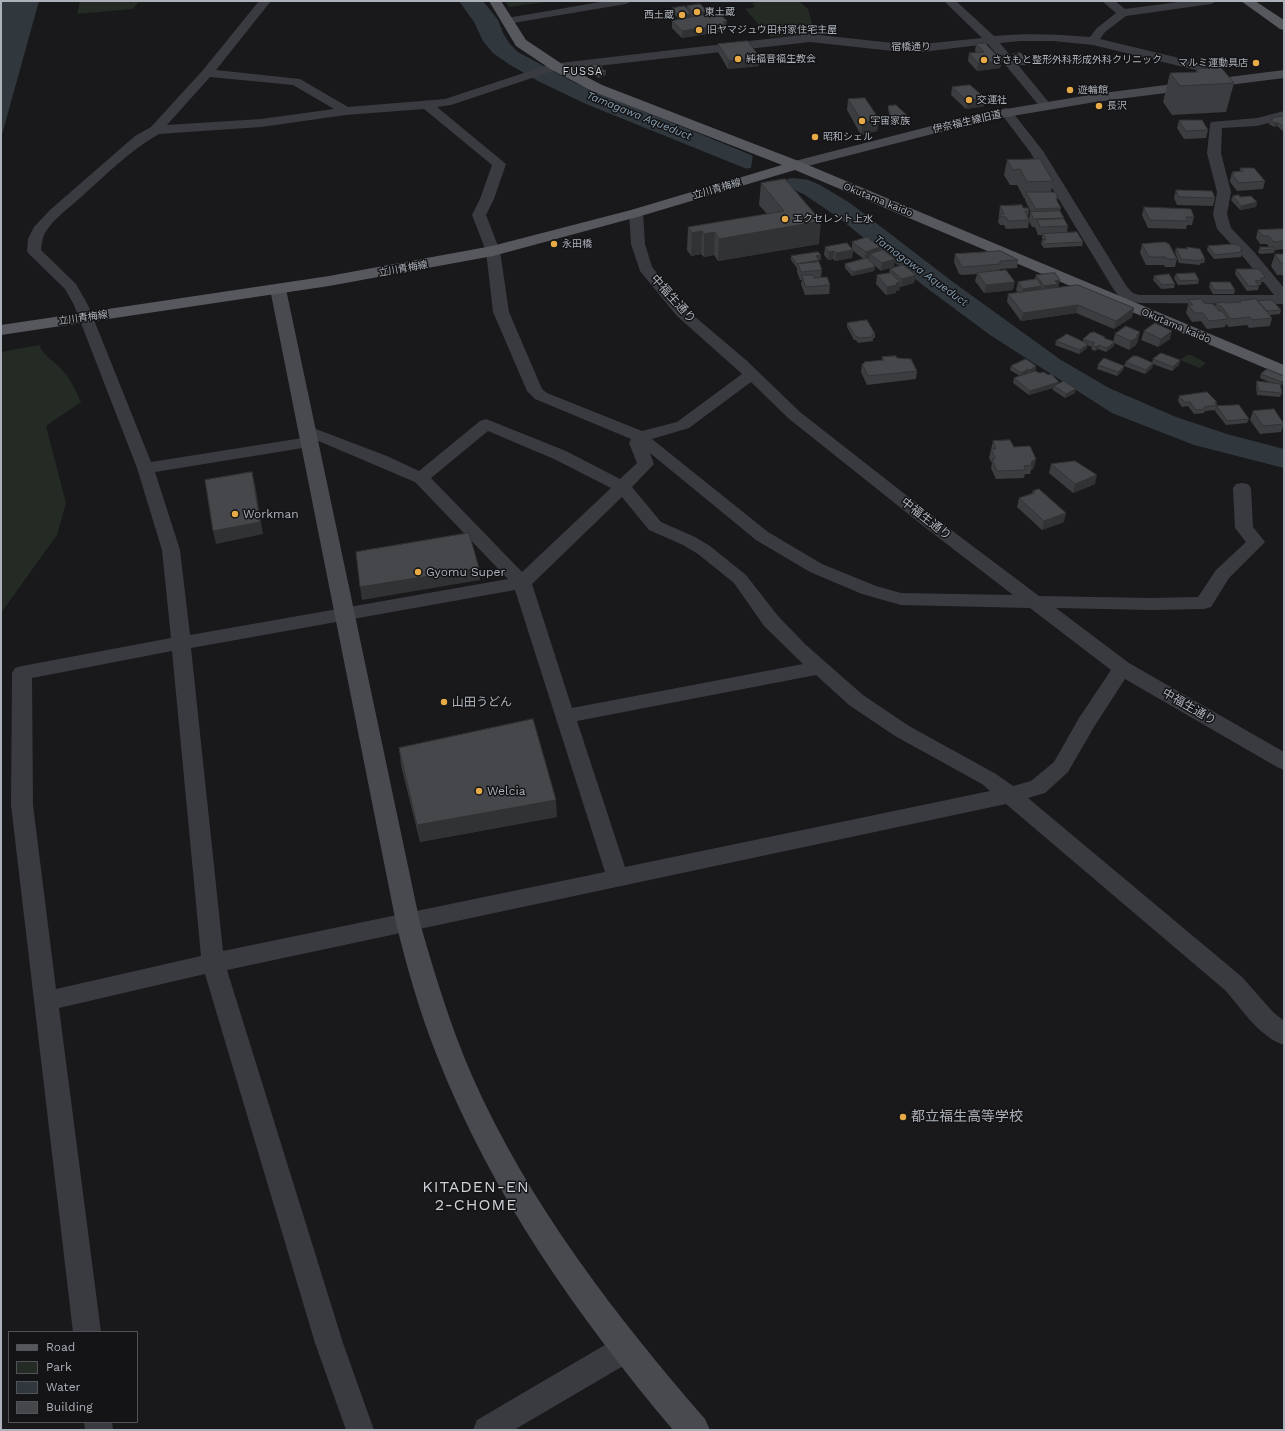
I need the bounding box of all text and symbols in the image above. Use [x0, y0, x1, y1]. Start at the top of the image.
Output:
place label: 東土蔵 [705, 6, 735, 18]
marker: 東土蔵 [692, 7, 702, 17]
place label: 西土蔵 [644, 9, 674, 21]
marker: 西土蔵 [677, 10, 687, 20]
place label: 旧ヤマジュウ田村家住宅主屋 [707, 24, 837, 36]
marker: 旧ヤマジュウ田村家住宅主屋 [694, 25, 704, 35]
street label: 宿橋通り [891, 41, 931, 53]
place label: 純福音福生教会 [746, 53, 816, 65]
marker: 純福音福生教会 [733, 54, 743, 64]
place label: ささもと整形外科形成外科クリニック [992, 54, 1162, 66]
marker: ささもと整形外科形成外科クリニック [979, 55, 989, 65]
place label: マルミ運動具店 [1178, 57, 1248, 69]
marker: マルミ運動具店 [1251, 58, 1261, 68]
district label: FUSSA [563, 65, 603, 79]
place label: 遊輪館 [1078, 84, 1108, 96]
marker: 遊輪館 [1065, 85, 1075, 95]
water label: Tamagawa Aqueduct [584, 89, 694, 143]
place label: 交運社 [977, 94, 1007, 106]
marker: 交運社 [964, 95, 974, 105]
place label: 長沢 [1107, 100, 1127, 112]
marker: 長沢 [1094, 101, 1104, 111]
street label: 伊奈福生線旧道 [932, 108, 1002, 136]
place label: 宇宙家族 [870, 115, 910, 127]
marker: 宇宙家族 [857, 116, 867, 126]
place label: 昭和シェル [823, 131, 873, 143]
marker: 昭和シェル [810, 132, 820, 142]
street label: 立川青梅線 [691, 176, 743, 202]
street label: Okutama kaido [842, 181, 914, 219]
place label: エクセレント上水 [793, 213, 873, 225]
marker: エクセレント上水 [780, 214, 790, 224]
water label: Tamagawa Aqueduct [872, 233, 970, 309]
place label: 永田橋 [562, 238, 592, 250]
marker: 永田橋 [549, 239, 559, 249]
street label: 立川青梅線 [377, 259, 429, 279]
street label: 中福生通り [648, 272, 698, 326]
street label: Okutama kaido [1140, 306, 1212, 346]
street label: 立川青梅線 [57, 309, 109, 327]
street label: 中福生通り [898, 495, 954, 543]
place label: Workman [243, 507, 299, 521]
marker: Workman [230, 509, 240, 519]
place label: Gyomu Super [426, 565, 505, 579]
marker: Gyomu Super [413, 567, 423, 577]
street label: 中福生通り [1159, 686, 1219, 728]
place label: 山田うどん [452, 695, 512, 709]
marker: 山田うどん [439, 697, 449, 707]
place label: Welcia [487, 784, 525, 798]
marker: Welcia [474, 786, 484, 796]
place label: 都立福生高等学校 [911, 1109, 1023, 1125]
marker: 都立福生高等学校 [898, 1112, 908, 1122]
district label: KITADEN-EN 2-CHOME [422, 1177, 530, 1215]
legend [8, 1331, 138, 1423]
text: Road [46, 1340, 75, 1354]
text: Park [46, 1360, 72, 1374]
text: Water [46, 1380, 80, 1394]
text: Building [46, 1400, 93, 1414]

